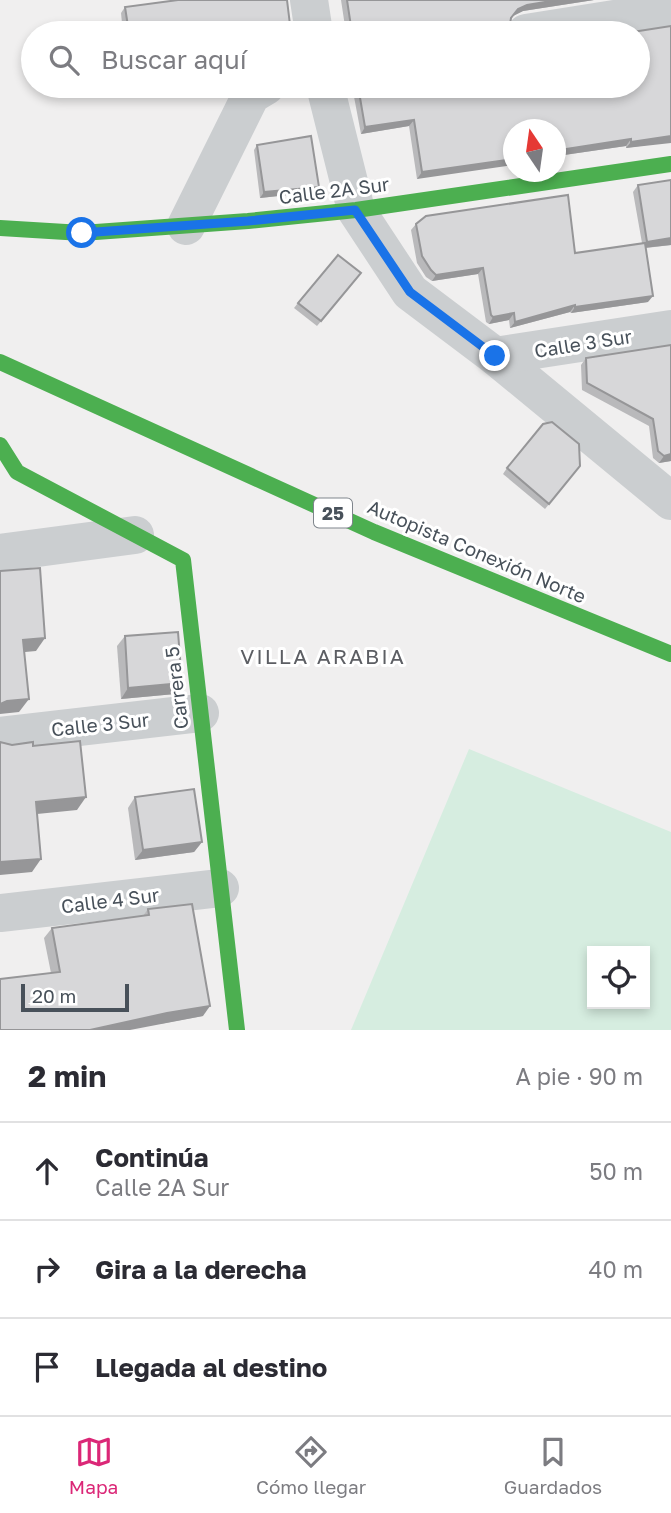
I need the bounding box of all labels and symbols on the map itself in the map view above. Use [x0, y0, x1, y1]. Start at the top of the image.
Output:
north arrow [503, 119, 566, 182]
street label: Calle 2A Sur [278, 172, 391, 208]
route start [66, 217, 97, 248]
street label: Calle 3 Sur [533, 324, 634, 362]
route end [479, 340, 510, 371]
street label: Autopista Conexión Norte [364, 494, 590, 608]
road number: 25 [314, 499, 352, 528]
district label: VILLA ARABIA [240, 643, 406, 669]
street label: Carrera 5 [160, 645, 192, 731]
street label: Calle 3 Sur [50, 707, 151, 741]
street label: Calle 4 Sur [60, 882, 161, 917]
scale bar [21, 981, 130, 1013]

